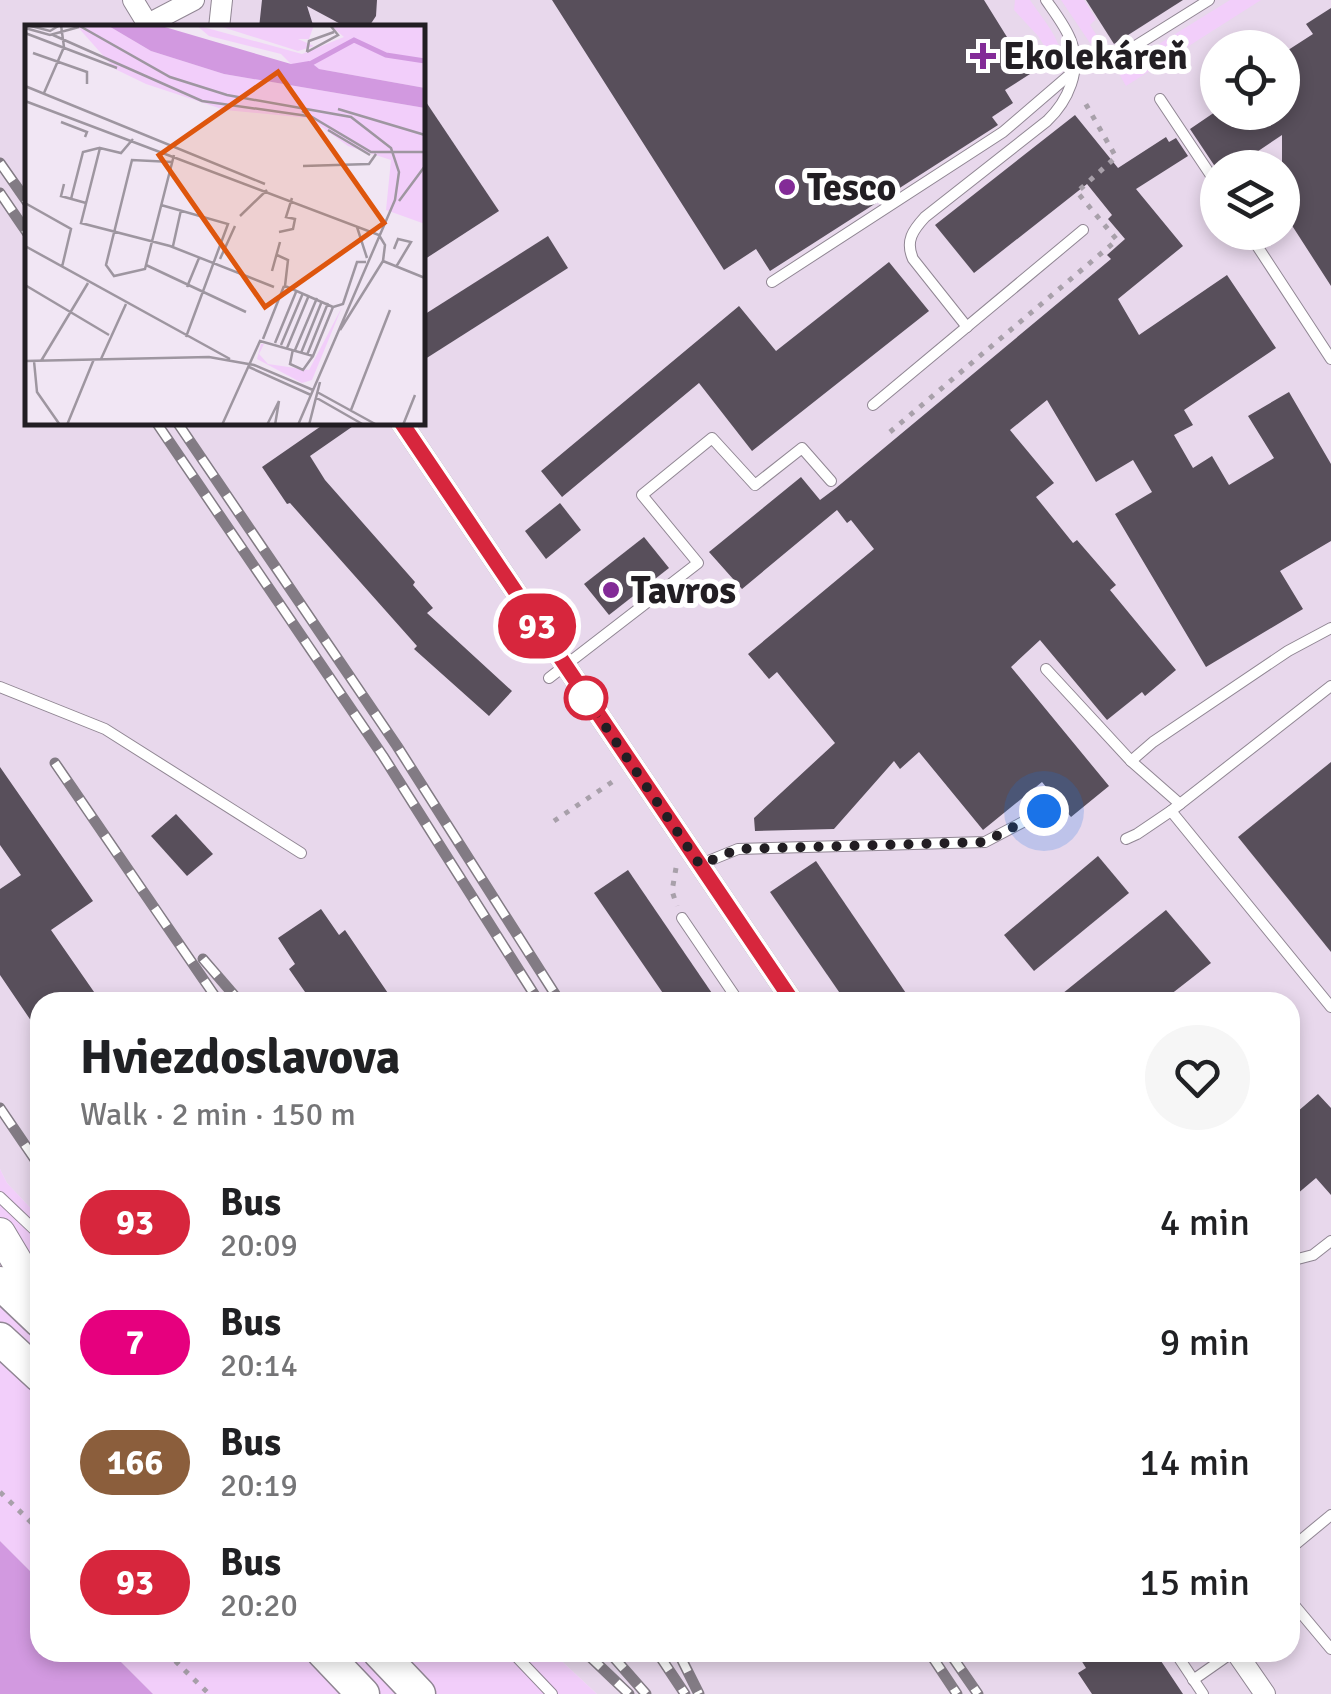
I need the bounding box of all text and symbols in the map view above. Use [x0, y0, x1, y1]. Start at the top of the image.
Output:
inset map [25, 25, 425, 425]
map controls [1200, 30, 1300, 250]
button: locate [1200, 30, 1300, 130]
place label: Ekolekáreň [1003, 33, 1188, 80]
marker: Ekolekáreň [972, 45, 994, 67]
button: layers [1200, 150, 1300, 250]
place label: Tesco [807, 164, 896, 211]
marker: Tesco [776, 176, 798, 198]
place label: Tavros [631, 567, 736, 614]
marker: Tavros [600, 579, 622, 601]
line badge: 93 [492, 594, 582, 658]
text: 93 [518, 605, 556, 648]
unlabelled marker [565, 677, 607, 719]
your location [1019, 786, 1069, 836]
button: heart [1145, 1025, 1250, 1130]
text: Hviezdoslavova [80, 1028, 400, 1087]
text: Walk · 2 min · 150 m [80, 1095, 356, 1134]
text: Bus [220, 1179, 281, 1226]
text: 4 min [1160, 1199, 1250, 1246]
text: 93 [116, 1201, 154, 1244]
text: 20:09 [220, 1226, 298, 1265]
text: Bus [220, 1299, 281, 1346]
text: 9 min [1160, 1319, 1250, 1366]
text: 7 [126, 1321, 144, 1364]
text: 20:14 [220, 1346, 298, 1385]
text: Bus [220, 1419, 281, 1466]
text: 14 min [1139, 1439, 1250, 1486]
text: 166 [107, 1441, 163, 1484]
text: 20:19 [220, 1466, 298, 1505]
text: Bus [220, 1539, 281, 1586]
text: 15 min [1139, 1559, 1250, 1606]
text: 93 [116, 1561, 154, 1604]
text: 20:20 [220, 1586, 298, 1625]

